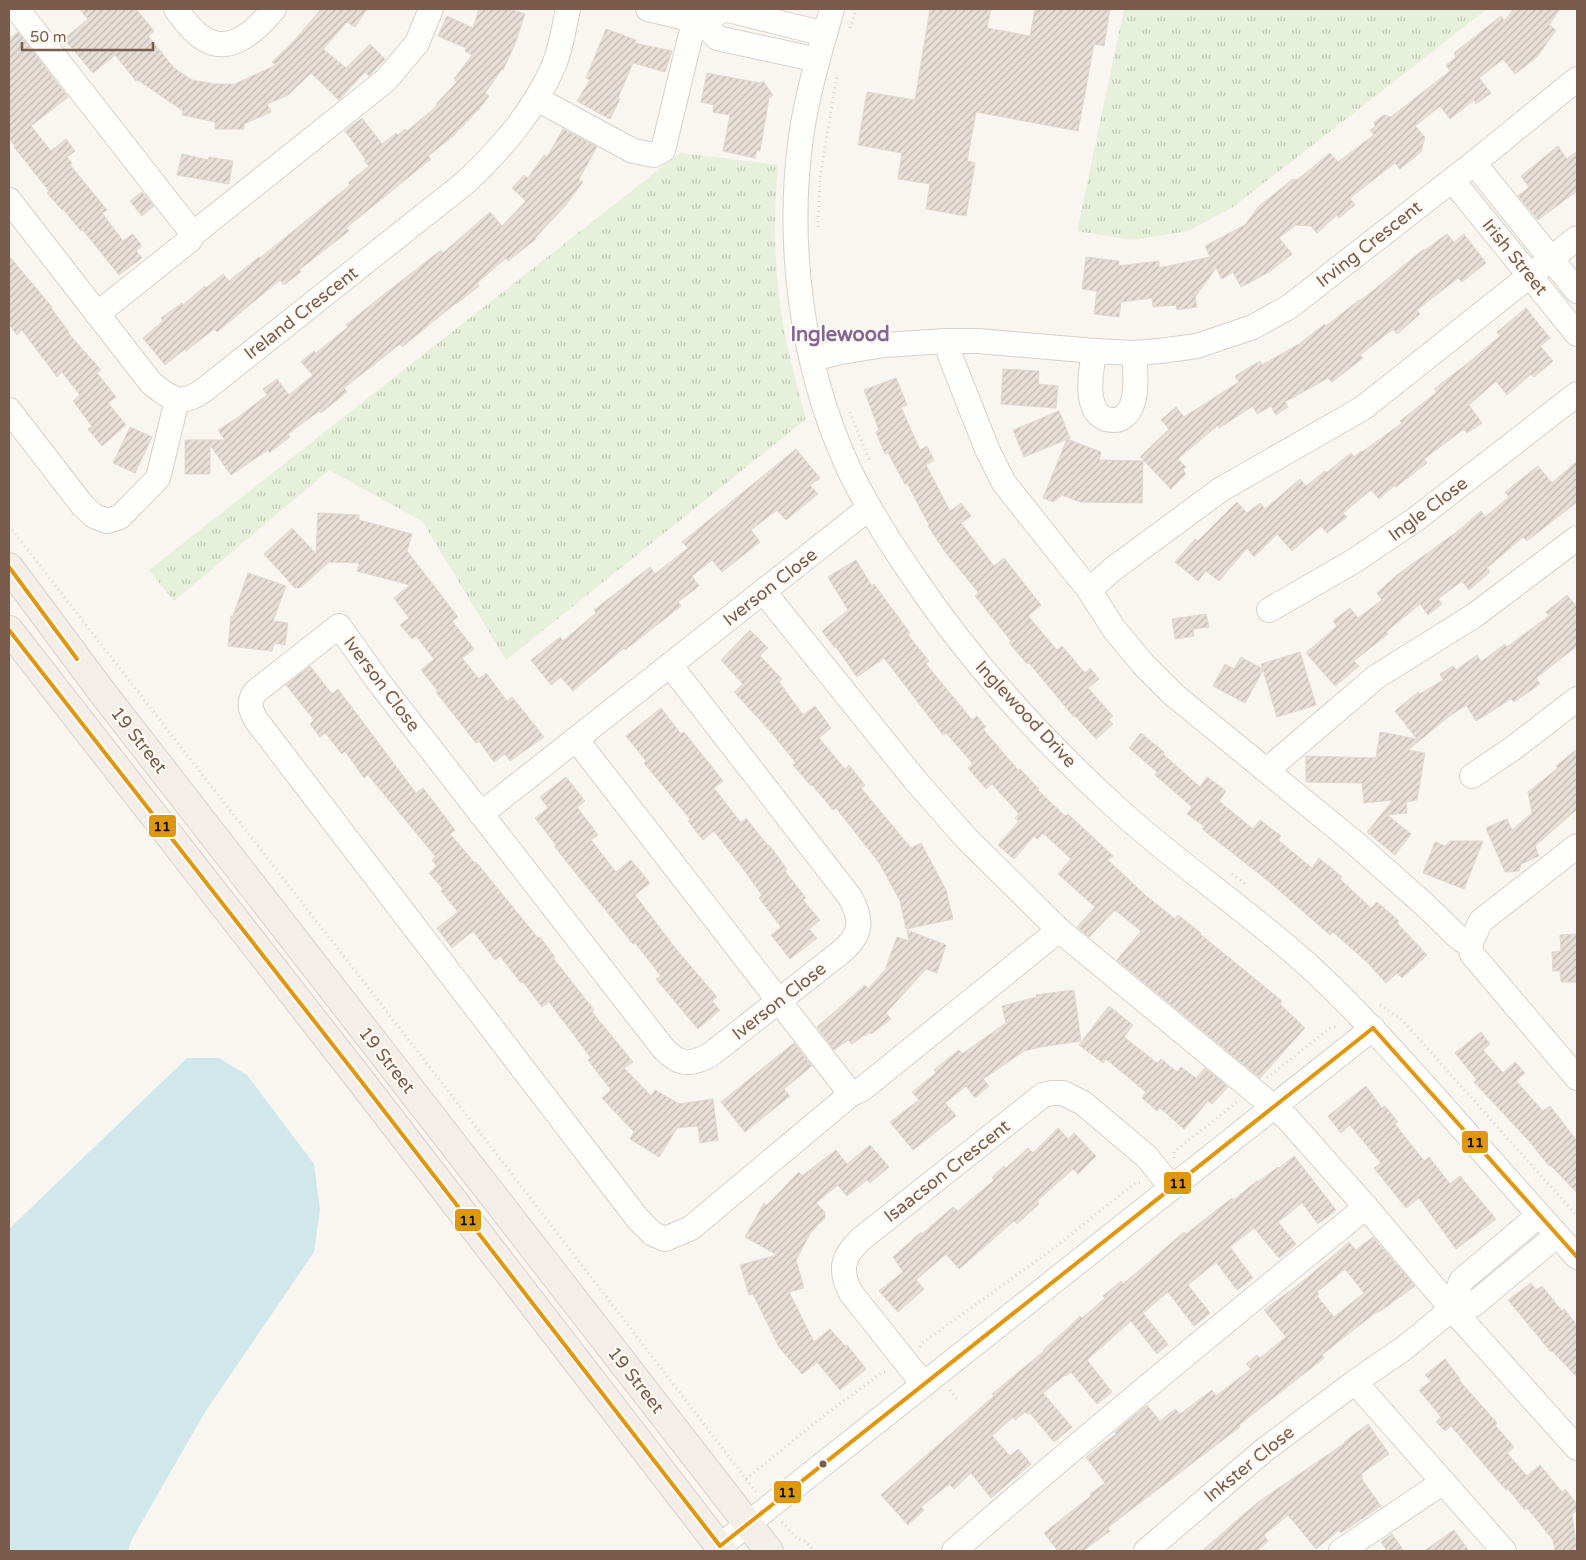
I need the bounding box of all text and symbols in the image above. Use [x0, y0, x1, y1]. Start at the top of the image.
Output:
scale bar [22, 20, 154, 52]
text: 50 m [30, 28, 67, 46]
street label: Irving Crescent [1312, 196, 1426, 292]
street label: Irish Street [1477, 214, 1553, 300]
street label: Ireland Crescent [240, 262, 362, 364]
district label: Inglewood [790, 323, 890, 347]
street label: Ingle Close [1384, 472, 1472, 546]
street label: Iverson Close [719, 543, 821, 631]
street label: Iverson Close [339, 632, 425, 736]
street label: Inglewood Drive [971, 656, 1081, 772]
street label: 19 Street [106, 702, 172, 778]
line badge: 11 [148, 814, 177, 838]
text: 11 [153, 818, 171, 835]
street label: Iverson Close [728, 957, 830, 1045]
street label: 19 Street [354, 1022, 420, 1098]
street label: Isaacson Crescent [880, 1115, 1014, 1227]
line badge: 11 [1461, 1130, 1489, 1154]
text: 11 [1466, 1134, 1484, 1151]
line badge: 11 [1163, 1171, 1192, 1195]
text: 11 [1169, 1175, 1187, 1192]
line badge: 11 [454, 1208, 482, 1232]
text: 11 [459, 1212, 477, 1229]
street label: 19 Street [603, 1342, 669, 1418]
street label: Inkster Close [1200, 1421, 1298, 1507]
unlabelled marker [818, 1459, 828, 1469]
line badge: 11 [773, 1480, 802, 1504]
text: 11 [778, 1484, 796, 1501]

